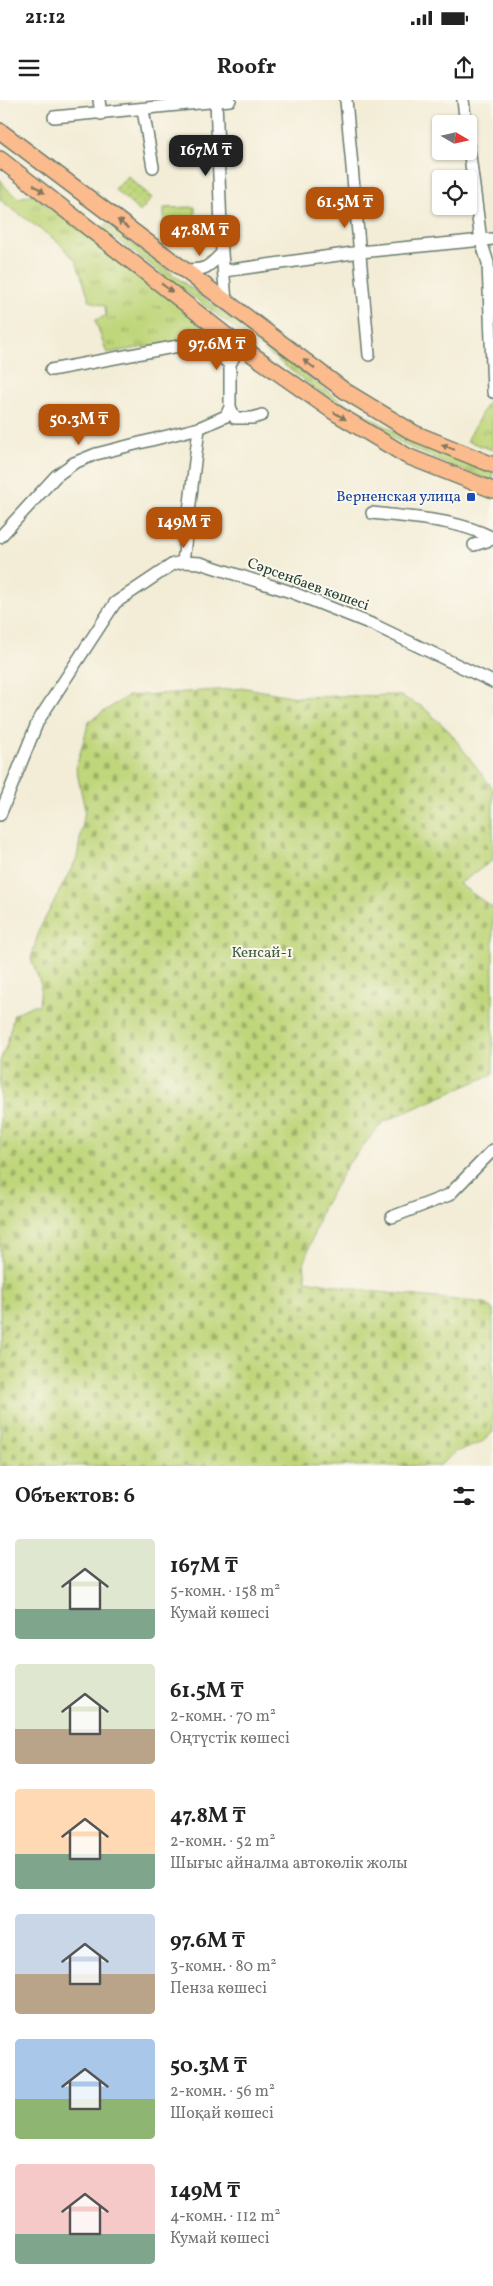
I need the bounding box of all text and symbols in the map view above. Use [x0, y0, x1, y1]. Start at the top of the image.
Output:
text: 21:12 [25, 5, 65, 31]
text: Roofr [217, 52, 276, 83]
icon: menu [15, 54, 43, 82]
icon: share [450, 54, 478, 82]
north arrow [432, 115, 478, 160]
map controls [432, 115, 477, 215]
pin: 167M ₸ [165, 134, 247, 177]
text: 167M ₸ [180, 140, 232, 162]
button: locate [432, 170, 477, 215]
one-way arrow [32, 184, 46, 194]
pin: 61.5M ₸ [299, 186, 391, 229]
text: 61.5M ₸ [317, 192, 373, 214]
pin: 47.8M ₸ [154, 214, 246, 257]
one-way arrow [116, 219, 130, 229]
text: 47.8M ₸ [171, 220, 229, 242]
one-way arrow [160, 283, 173, 294]
pin: 97.6M ₸ [171, 328, 263, 371]
text: 97.6M ₸ [188, 334, 246, 356]
one-way arrow [302, 359, 316, 369]
pin: 50.3M ₸ [33, 404, 125, 446]
text: 50.3M ₸ [50, 409, 108, 431]
one-way arrow [334, 411, 347, 420]
one-way arrow [441, 442, 455, 450]
place label: Верненская улица [336, 487, 461, 508]
marker: Верненская улица [465, 491, 477, 503]
pin: 149M ₸ [143, 506, 225, 549]
text: 149M ₸ [157, 512, 211, 534]
street label: Сәрсенбаев көшесі [244, 553, 372, 617]
park label: Кенсай-1 [231, 943, 293, 964]
text: Объектов: 6 [15, 1482, 135, 1511]
icon: filters [450, 1482, 478, 1510]
text: 167M ₸ [170, 1552, 238, 1581]
icon: home [55, 1559, 115, 1619]
text: 5-комн. · 158 m² [170, 1581, 280, 1603]
text: Кумай көшесі [170, 1603, 270, 1625]
text: 61.5M ₸ [170, 1677, 244, 1706]
icon: home [55, 1684, 115, 1744]
text: 2-комн. · 70 m² [170, 1706, 276, 1728]
text: Оңтүстік көшесі [170, 1728, 290, 1750]
text: 47.8M ₸ [170, 1802, 246, 1831]
icon: home [55, 1809, 115, 1869]
text: 2-комн. · 52 m² [170, 1831, 275, 1853]
text: Шығыс айналма автокөлік жолы [170, 1853, 408, 1875]
text: 97.6M ₸ [170, 1927, 245, 1956]
icon: home [55, 1934, 115, 1994]
text: 3-комн. · 80 m² [170, 1956, 277, 1978]
text: Пенза көшесі [170, 1978, 267, 2000]
text: 50.3M ₸ [170, 2052, 247, 2081]
icon: home [55, 2059, 115, 2119]
text: 2-комн. · 56 m² [170, 2081, 275, 2103]
text: Шоқай көшесі [170, 2103, 274, 2125]
text: 149M ₸ [170, 2177, 240, 2206]
icon: home [55, 2184, 115, 2244]
text: 4-комн. · 112 m² [170, 2206, 280, 2228]
text: Кумай көшесі [170, 2228, 270, 2250]

